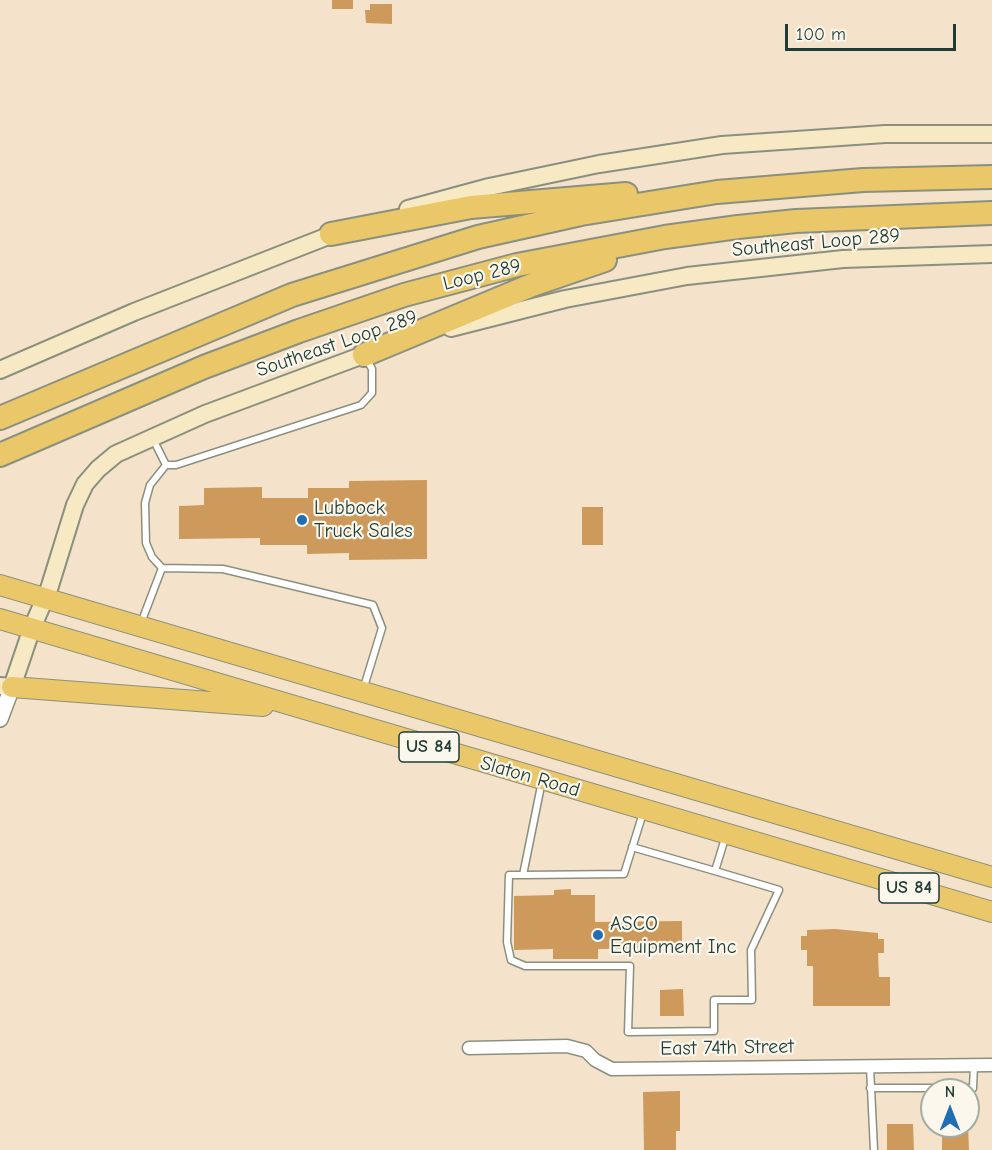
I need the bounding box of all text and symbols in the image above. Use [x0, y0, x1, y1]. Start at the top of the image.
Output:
scale bar [788, 12, 959, 50]
text: 100 m [796, 24, 846, 45]
street label: Southeast Loop 289 [731, 224, 901, 262]
street label: Loop 289 [441, 254, 523, 296]
street label: Southeast Loop 289 [253, 305, 421, 383]
place label: Lubbock Truck Sales [314, 496, 413, 543]
marker: Lubbock Truck Sales [295, 513, 309, 527]
road number: US 84 [399, 732, 459, 762]
street label: Slaton Road [477, 751, 583, 803]
road number: US 84 [879, 873, 939, 903]
place label: ASCO Equipment Inc [610, 912, 736, 959]
marker: ASCO Equipment Inc [591, 928, 605, 942]
street label: East 74th Street [660, 1035, 794, 1061]
north arrow [920, 1078, 980, 1138]
text: N [945, 1083, 955, 1101]

